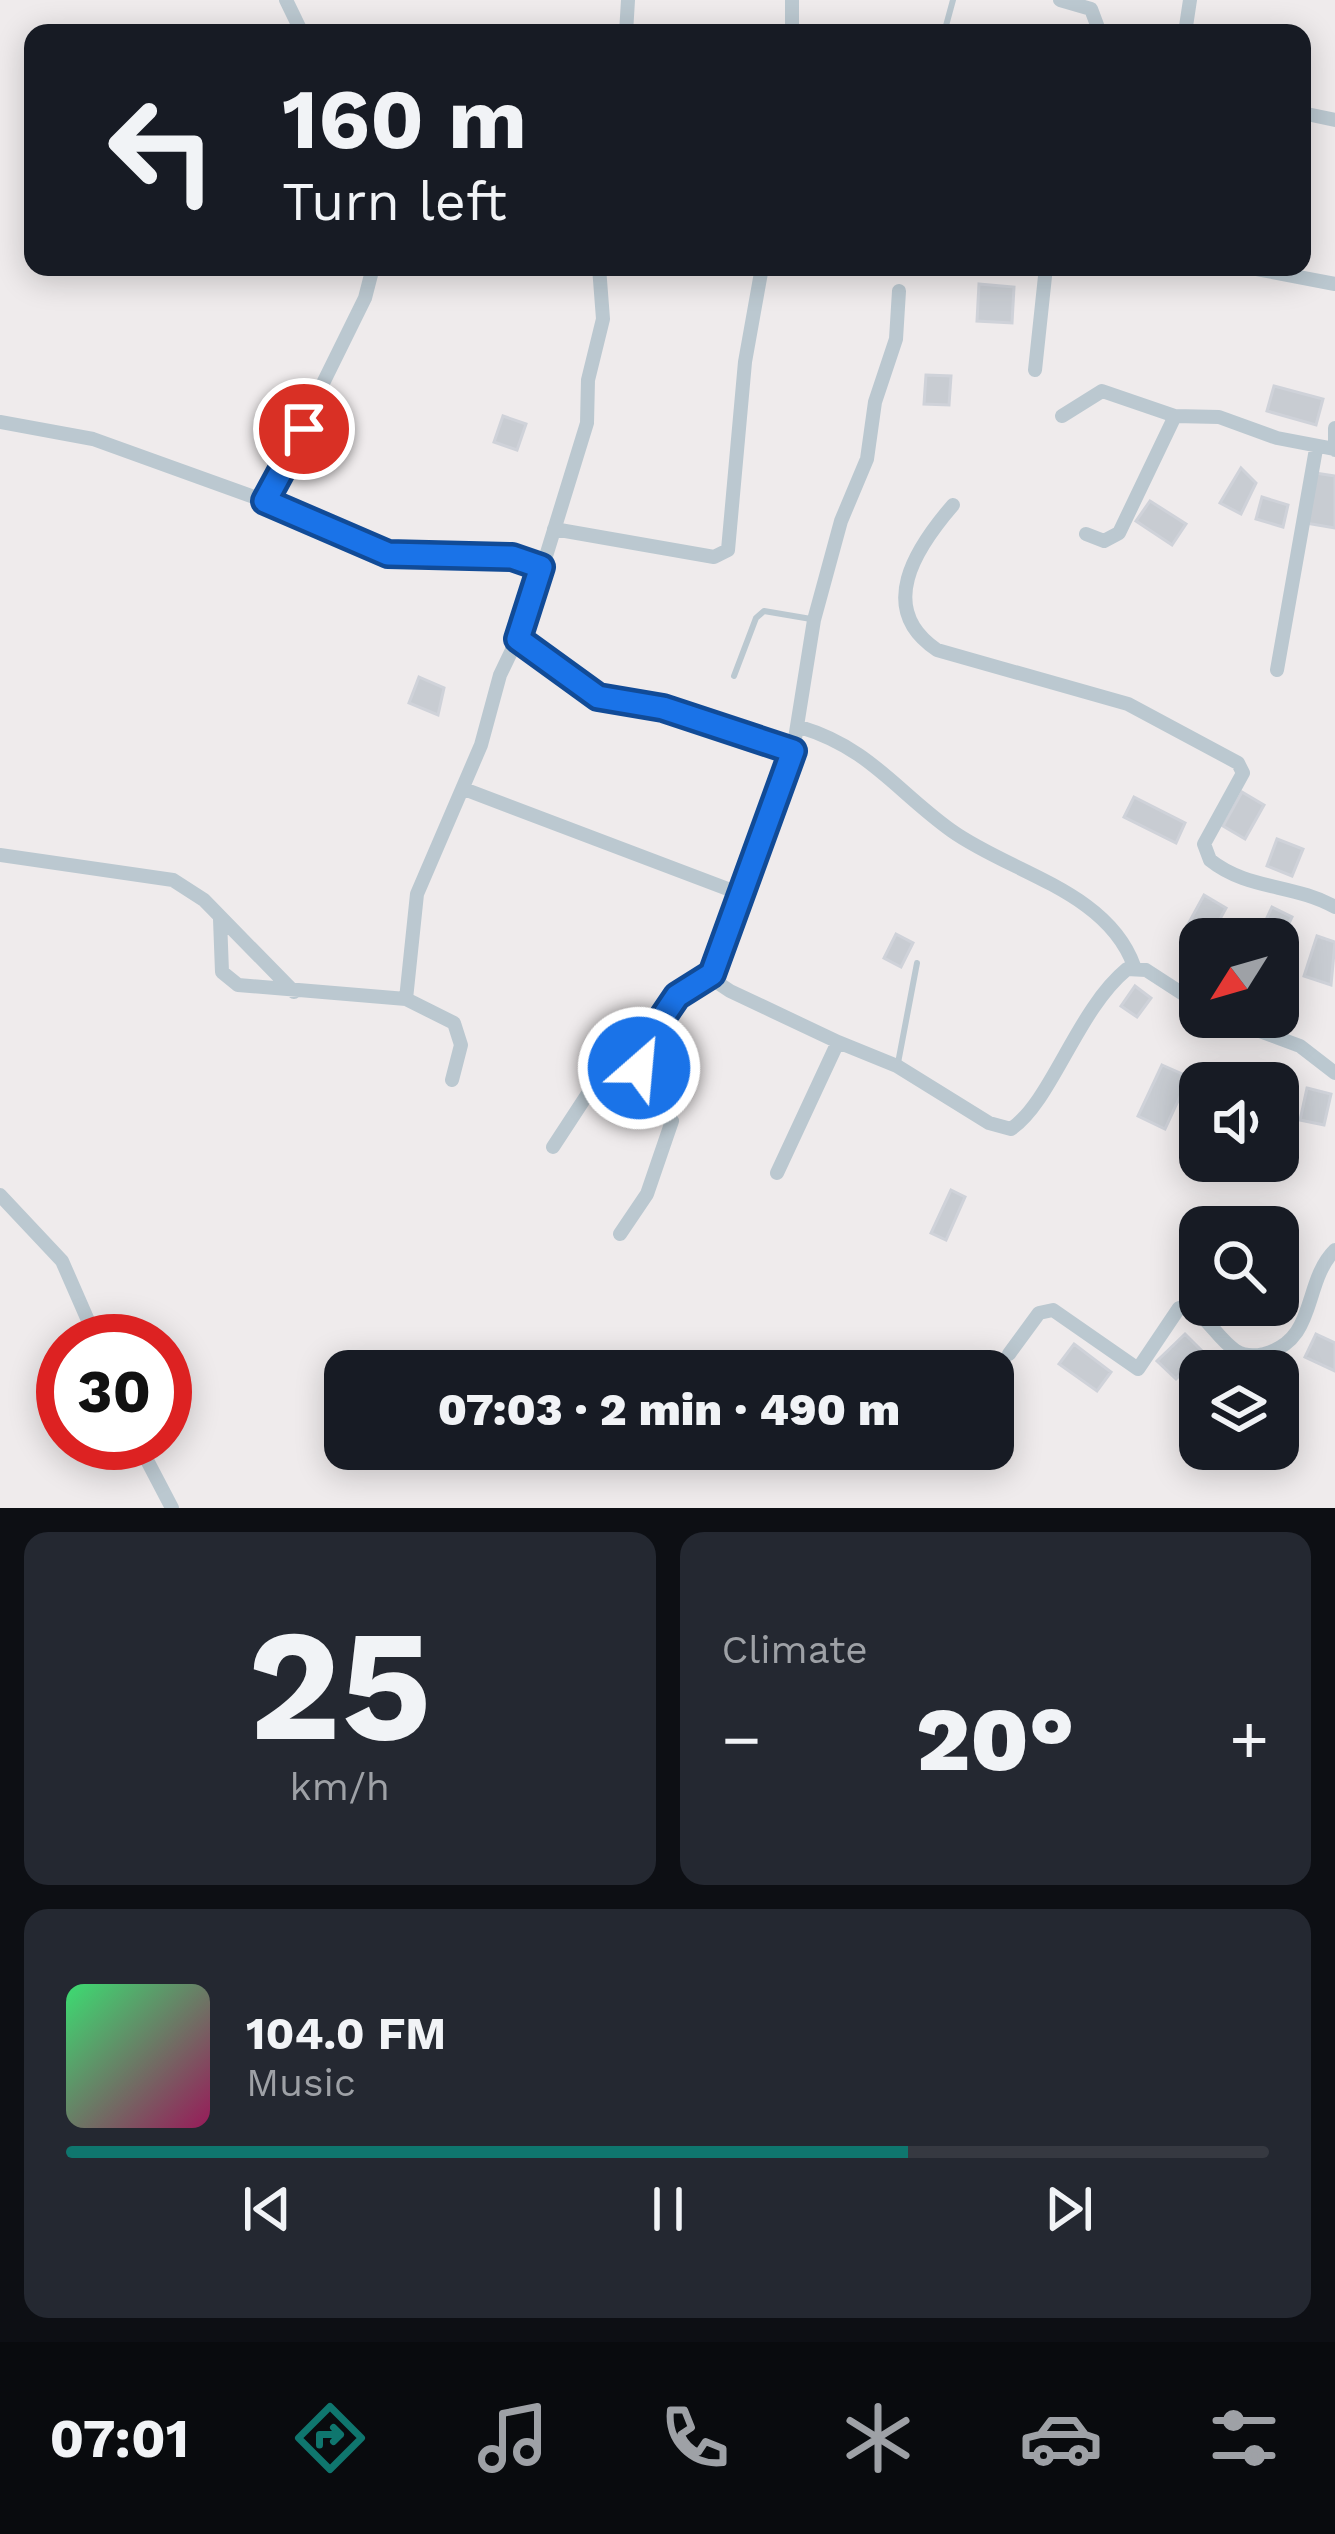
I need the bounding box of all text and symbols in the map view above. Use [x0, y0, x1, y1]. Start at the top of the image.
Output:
text: 160 m [282, 70, 527, 168]
icon: left [84, 72, 240, 228]
text: Turn left [282, 170, 507, 233]
pin [253, 378, 355, 480]
icon: arrive [271, 396, 337, 462]
north arrow [1179, 918, 1299, 1038]
map controls [1179, 918, 1299, 1470]
position arrow [576, 1005, 702, 1131]
button: sound [1179, 1062, 1299, 1182]
button: search [1179, 1206, 1299, 1326]
speed limit sign: 30 [36, 1314, 192, 1470]
button: layers [1179, 1350, 1299, 1470]
text: 07:03 · 2 min · 490 m [438, 1383, 900, 1436]
text: 25 [248, 1594, 432, 1777]
text: Climate [722, 1627, 868, 1672]
text: 20° [916, 1686, 1074, 1792]
text: − [722, 1701, 761, 1778]
text: + [1229, 1701, 1269, 1778]
text: km/h [290, 1764, 390, 1809]
text: 104.0 FM [246, 2007, 446, 2060]
text: Music [246, 2060, 356, 2105]
icon: previous [234, 2176, 300, 2242]
icon: pause [635, 2176, 701, 2242]
icon: next [1036, 2176, 1102, 2242]
icon: directions [288, 2396, 372, 2480]
icon: music [471, 2396, 555, 2480]
icon: phone [653, 2396, 737, 2480]
icon: climate [836, 2396, 920, 2480]
icon: car [1019, 2396, 1103, 2480]
icon: filters [1202, 2396, 1286, 2480]
text: 07:01 [49, 2407, 189, 2470]

